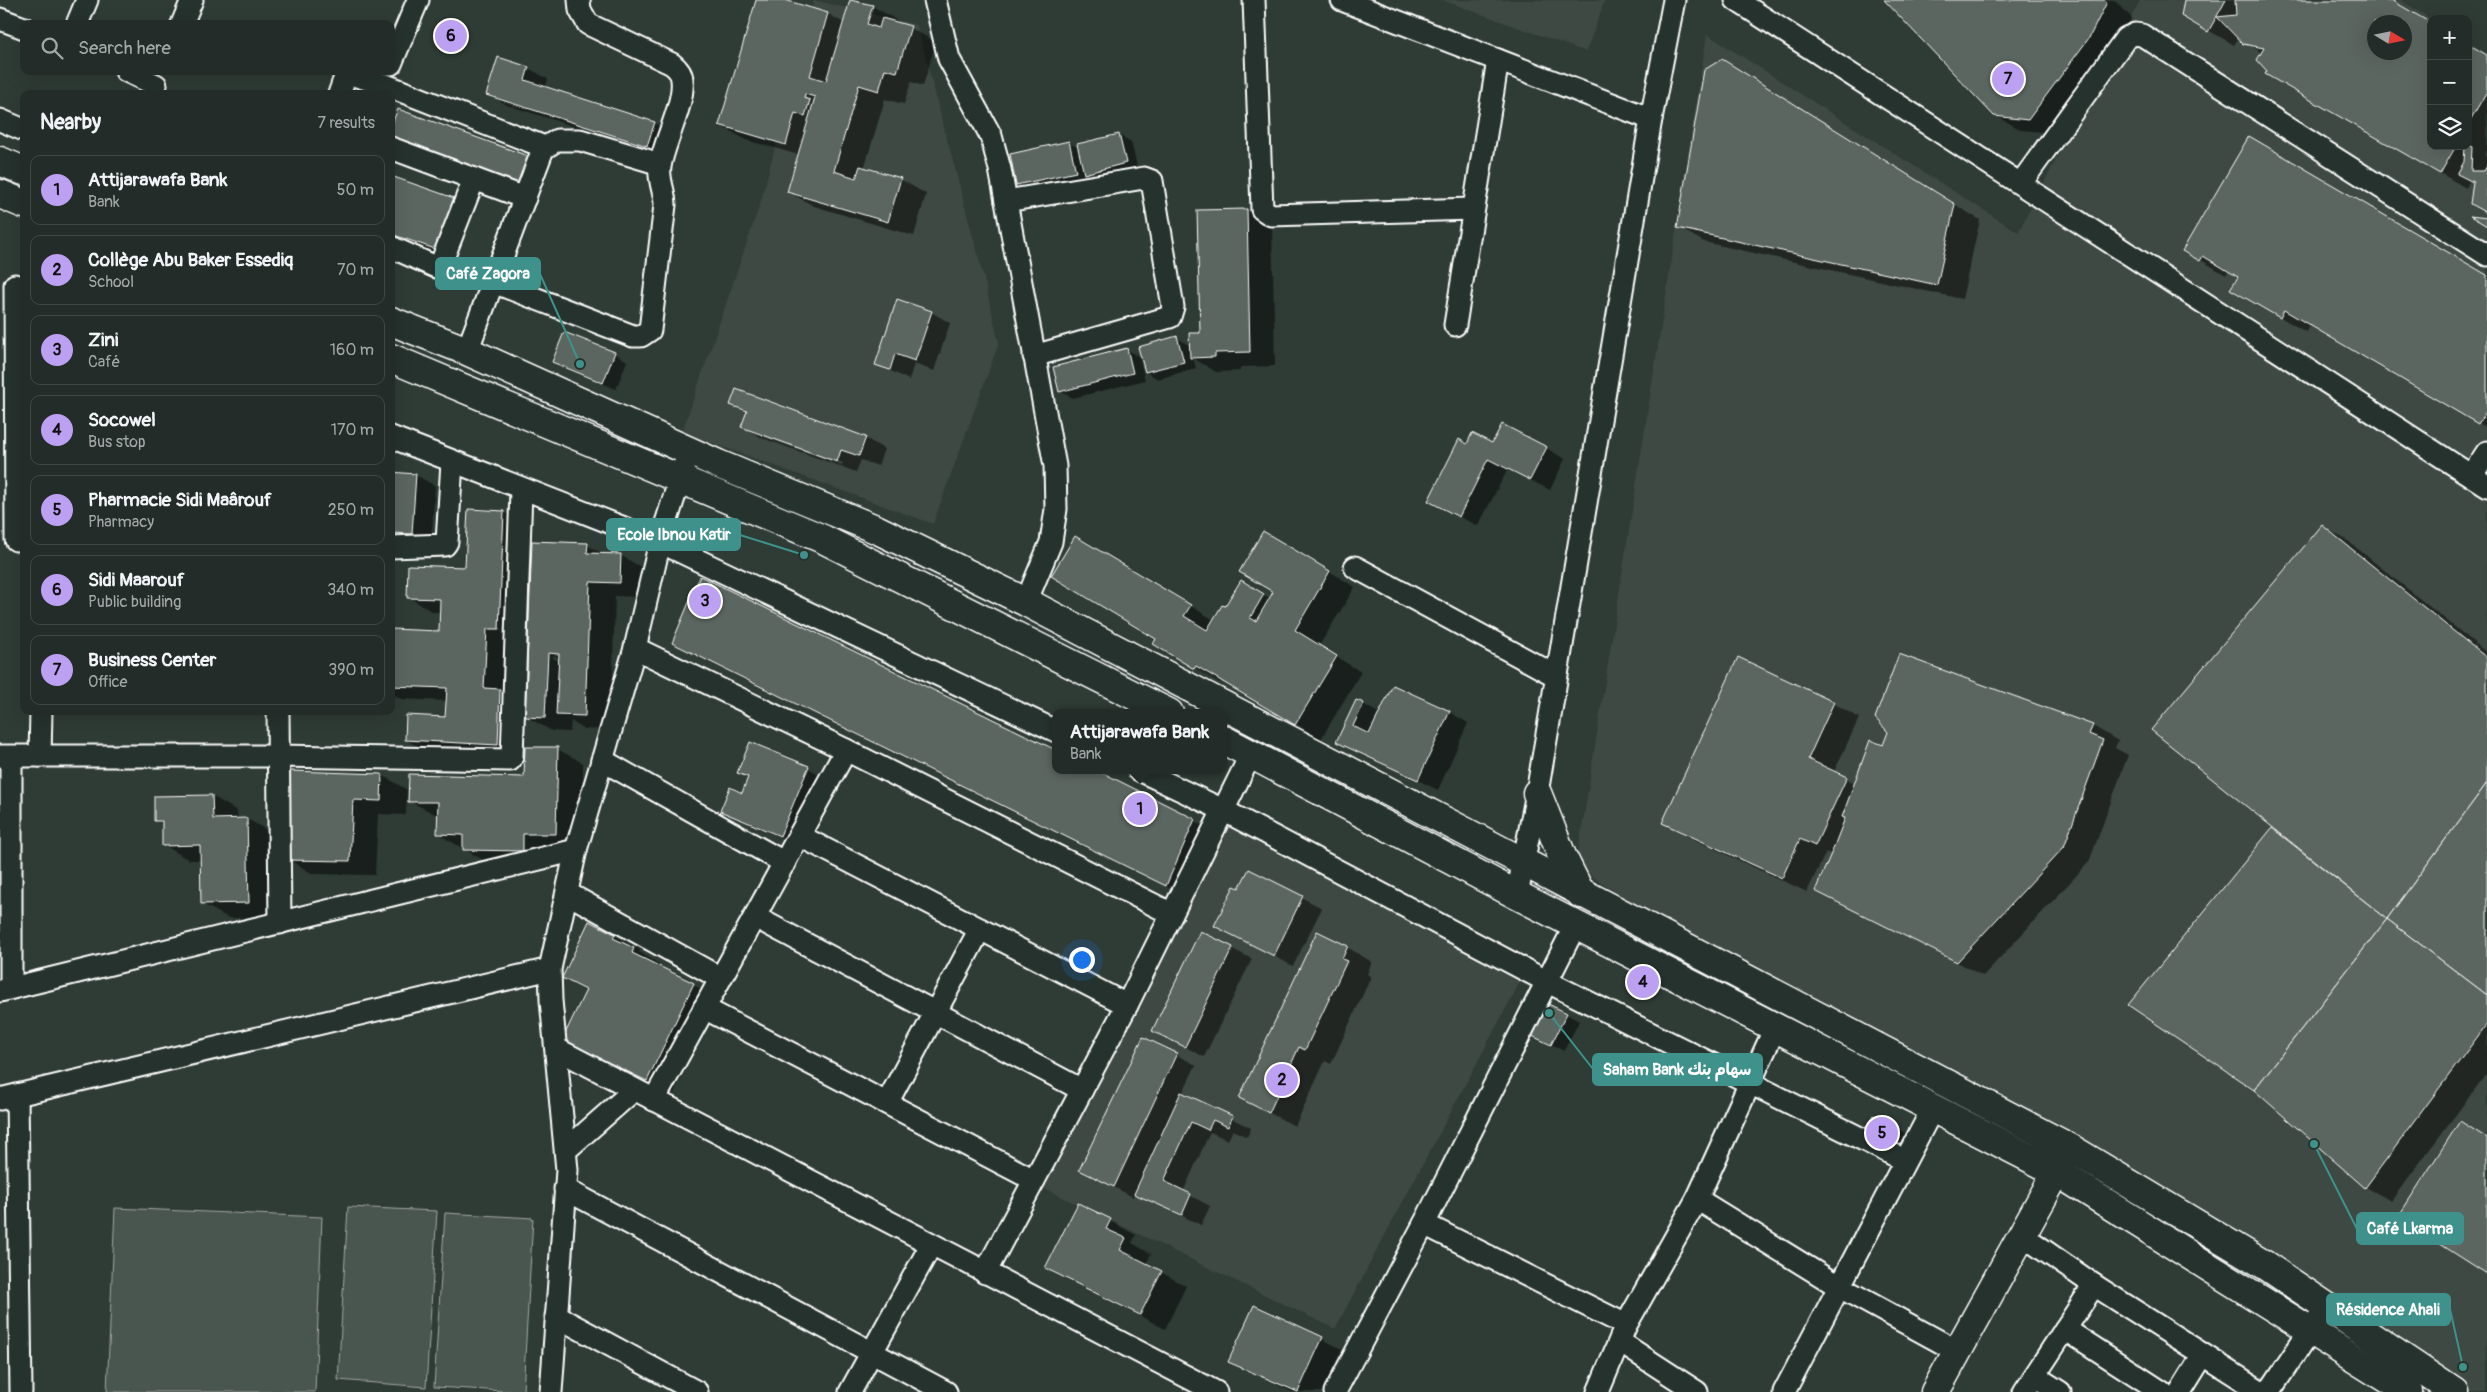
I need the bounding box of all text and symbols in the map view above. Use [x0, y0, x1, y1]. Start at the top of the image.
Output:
north arrow [2367, 15, 2412, 60]
map controls [2427, 15, 2472, 150]
button: + [2427, 15, 2472, 60]
pin: 6 [435, 17, 467, 55]
search box [20, 20, 395, 75]
icon: search [38, 34, 66, 62]
text: Search here [78, 36, 171, 60]
pin: 7 [1992, 60, 2024, 98]
button: − [2427, 60, 2472, 105]
button: layers [2427, 105, 2472, 150]
text: Nearby [40, 109, 101, 136]
text: 7 results [317, 113, 375, 133]
text: Attijarawafa Bank [88, 168, 228, 192]
text: 1 [54, 180, 60, 200]
text: 50 m [337, 180, 374, 200]
text: Bank [88, 192, 120, 212]
text: Collège Abu Baker Essediq [88, 248, 293, 272]
callout: Café Zagora [436, 258, 540, 289]
text: 2 [53, 260, 61, 280]
text: 70 m [337, 260, 374, 280]
text: Café Zagora [446, 264, 531, 284]
text: School [88, 272, 134, 292]
text: Zini [88, 328, 118, 352]
text: 3 [53, 340, 61, 360]
text: 160 m [330, 340, 374, 360]
text: Café [88, 352, 120, 372]
text: Socowel [88, 408, 156, 432]
text: 4 [52, 420, 62, 440]
text: 170 m [331, 420, 374, 440]
text: Bus stop [88, 432, 146, 452]
text: Pharmacie Sidi Maârouf [88, 488, 272, 512]
text: 5 [53, 500, 61, 520]
text: 250 m [328, 500, 374, 520]
text: Pharmacy [88, 512, 154, 532]
callout: Ecole Ibnou Katir [607, 519, 740, 550]
text: Ecole Ibnou Katir [617, 525, 731, 545]
text: Sidi Maarouf [88, 568, 185, 592]
text: 6 [52, 580, 62, 600]
text: 340 m [327, 580, 374, 600]
pin: 3 [689, 582, 721, 620]
text: Public building [88, 592, 181, 612]
text: Business Center [88, 648, 216, 672]
text: 7 [53, 660, 61, 680]
text: 390 m [328, 660, 374, 680]
text: Office [88, 672, 128, 692]
popup [1052, 709, 1227, 774]
text: Attijarawafa Bank [1070, 720, 1209, 744]
text: Bank [1070, 744, 1102, 764]
pin: 1 [1124, 790, 1156, 828]
your location [1069, 947, 1095, 973]
pin: 4 [1627, 963, 1659, 1001]
callout: Saham Bank سهام بنك [1593, 1054, 1762, 1085]
text: Saham Bank سهام بنك [1603, 1060, 1751, 1082]
pin: 2 [1266, 1061, 1298, 1099]
pin: 5 [1866, 1114, 1898, 1152]
callout: Café Lkarma [2357, 1213, 2463, 1244]
text: Café Lkarma [2367, 1219, 2454, 1239]
callout: Résidence Ahali [2327, 1294, 2450, 1325]
text: Résidence Ahali [2336, 1300, 2440, 1320]

